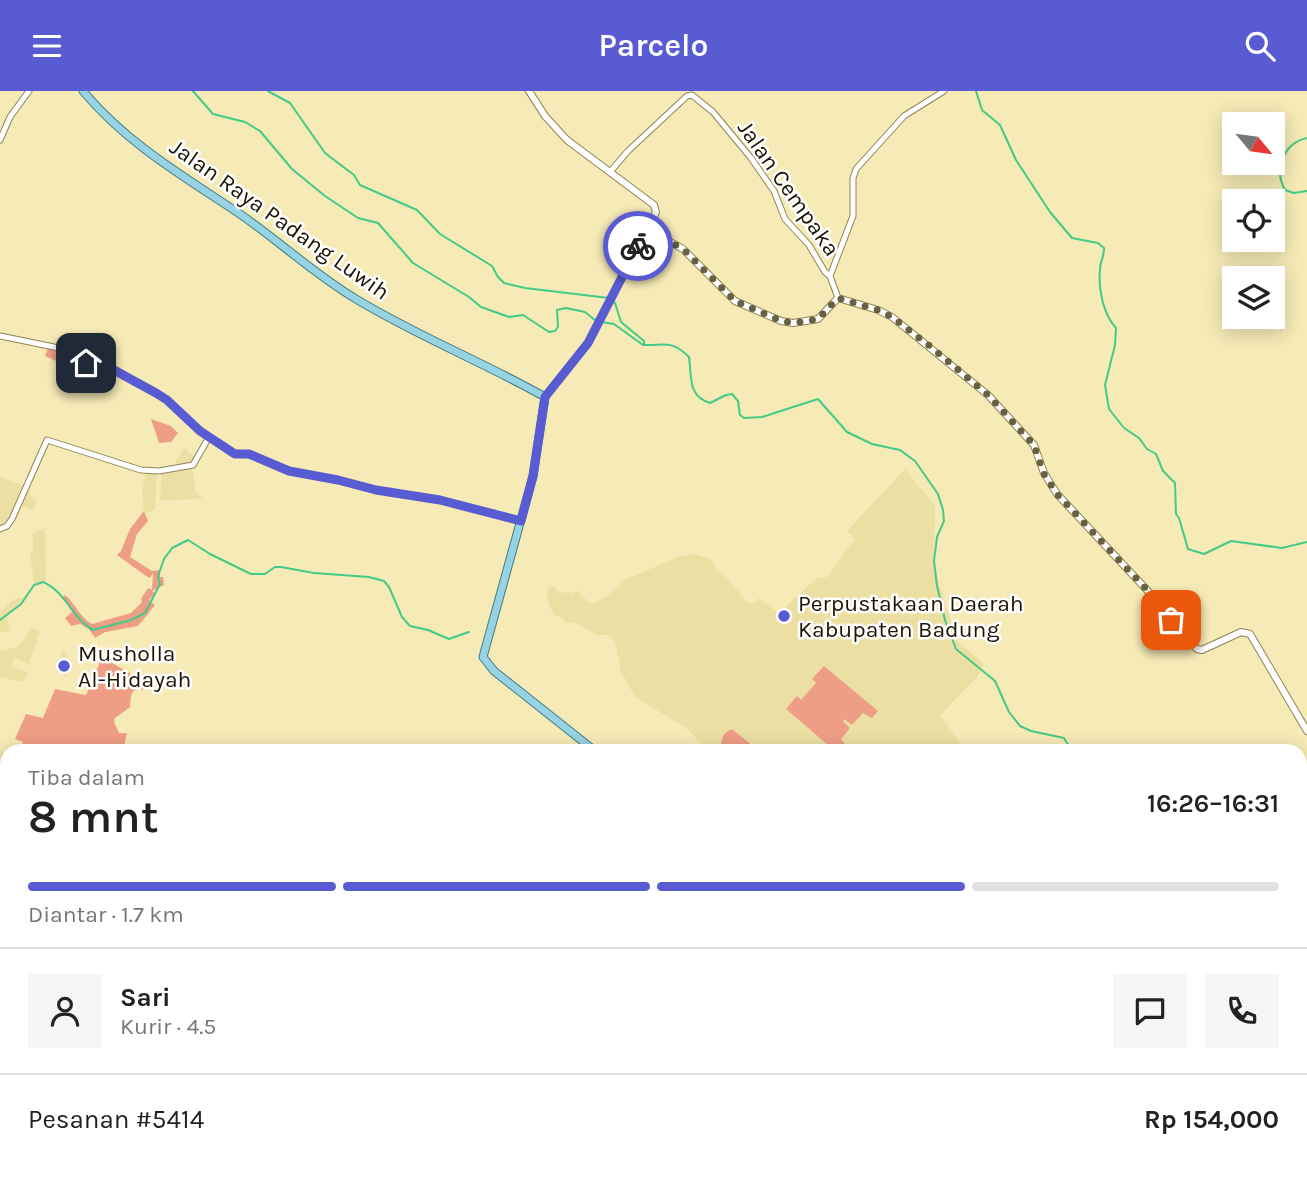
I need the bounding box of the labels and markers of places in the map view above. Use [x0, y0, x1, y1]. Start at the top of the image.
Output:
pin [56, 333, 116, 393]
place label: Perpustakaan Daerah Kabupaten Badung [798, 590, 1024, 643]
pin [1141, 590, 1201, 650]
marker: Perpustakaan Daerah Kabupaten Badung [776, 608, 792, 624]
place label: Musholla Al-Hidayah [78, 640, 191, 693]
marker: Musholla Al-Hidayah [56, 658, 72, 674]

